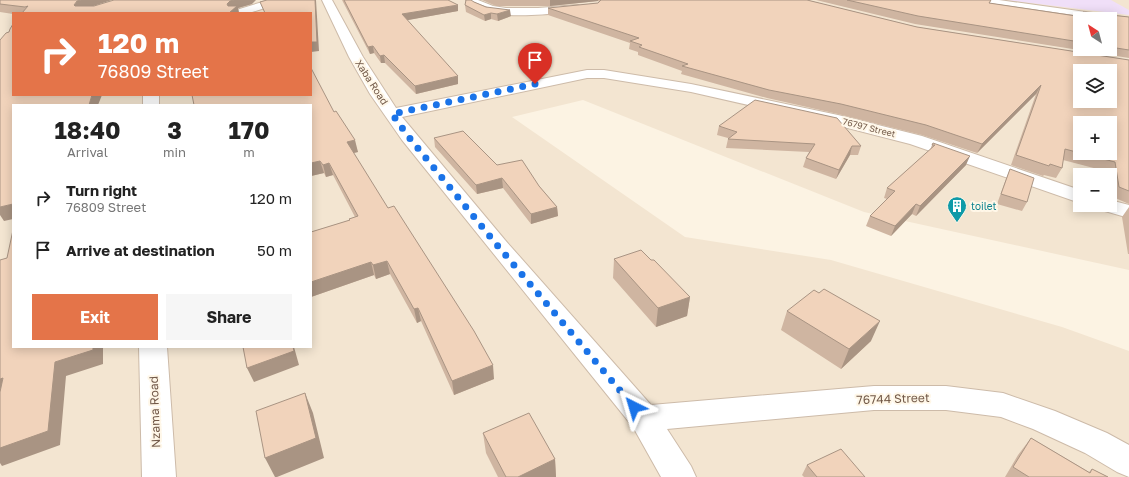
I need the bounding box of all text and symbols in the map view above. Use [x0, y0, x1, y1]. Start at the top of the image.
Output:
north arrow [1073, 12, 1117, 56]
map controls [1073, 12, 1117, 212]
text: 120 m [98, 26, 179, 59]
icon: right [32, 28, 84, 80]
pin [518, 43, 552, 84]
icon: arrive [524, 49, 546, 71]
street label: Xaba Road [353, 57, 391, 107]
text: 76809 Street [98, 60, 209, 82]
button: layers [1073, 64, 1117, 108]
text: 18:40 [54, 115, 120, 144]
text: 3 [167, 115, 182, 144]
text: 170 [228, 115, 269, 144]
street label: 76797 Street [842, 116, 897, 139]
button: + [1073, 116, 1117, 160]
text: Arrival [67, 144, 108, 160]
text: min [163, 144, 186, 160]
text: m [243, 144, 255, 160]
button: − [1073, 168, 1117, 212]
text: Turn right [66, 181, 137, 199]
icon: right [32, 187, 54, 209]
text: 120 m [250, 189, 292, 207]
building icon: toilet [946, 195, 968, 223]
text: 76809 Street [66, 199, 146, 215]
place label: toilet [971, 200, 997, 212]
icon: arrive [32, 239, 54, 261]
text: Arrive at destination [66, 241, 215, 259]
text: 50 m [257, 241, 292, 259]
button: Exit [32, 294, 158, 340]
button: Share [166, 294, 292, 340]
street label: Nzama Road [146, 376, 163, 448]
position arrow [613, 386, 655, 428]
street label: 76744 Street [856, 390, 930, 407]

